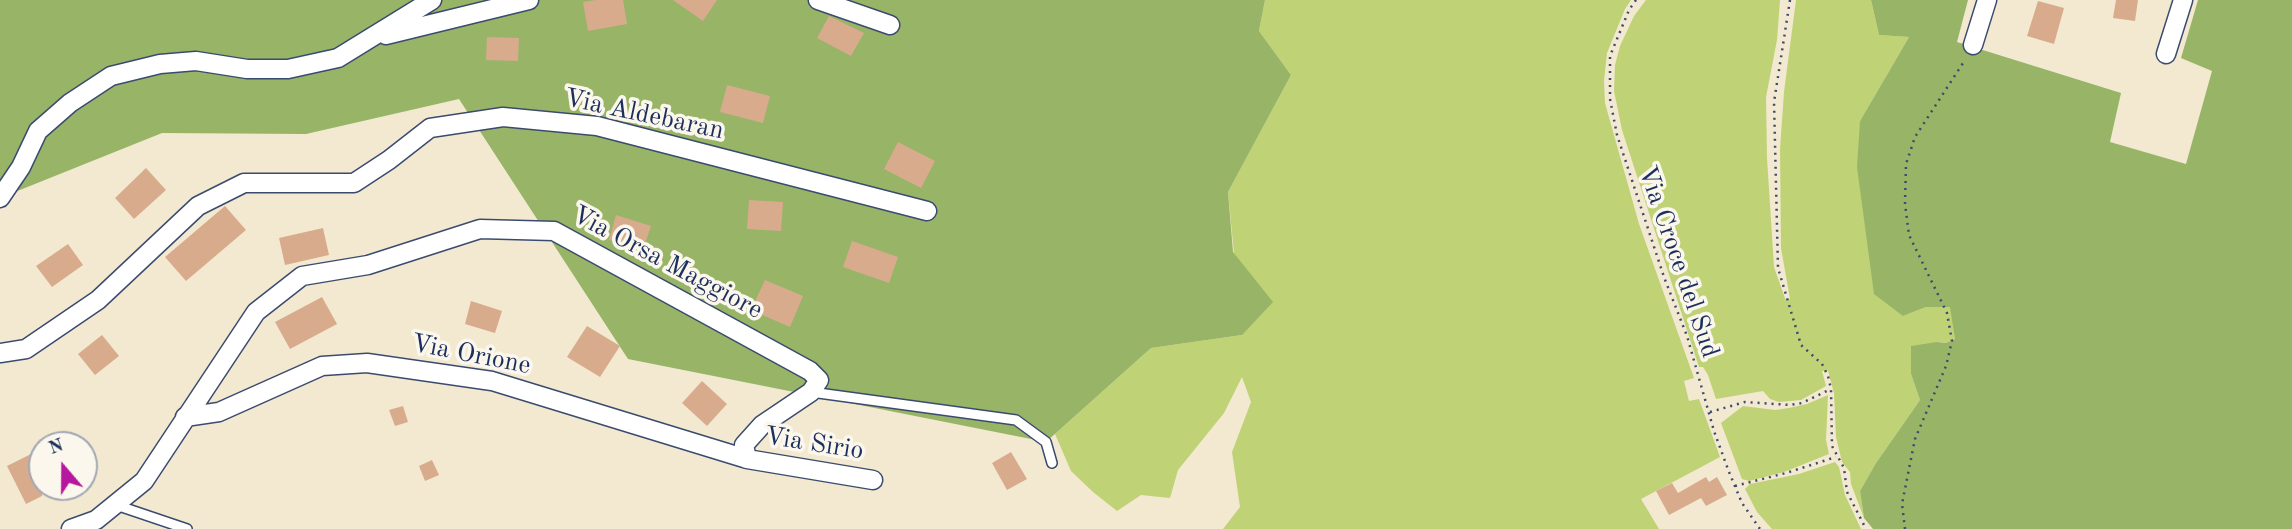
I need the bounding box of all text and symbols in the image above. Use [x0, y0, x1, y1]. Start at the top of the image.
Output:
street label: Via Aldebaran [561, 83, 727, 147]
street label: Via Croce del Sud [1631, 162, 1725, 362]
street label: Via Orsa Maggiore [566, 200, 768, 326]
street label: Via Orione [409, 328, 533, 382]
street label: Via Sirio [762, 421, 866, 467]
north arrow [28, 431, 98, 501]
text: N [46, 436, 66, 459]

